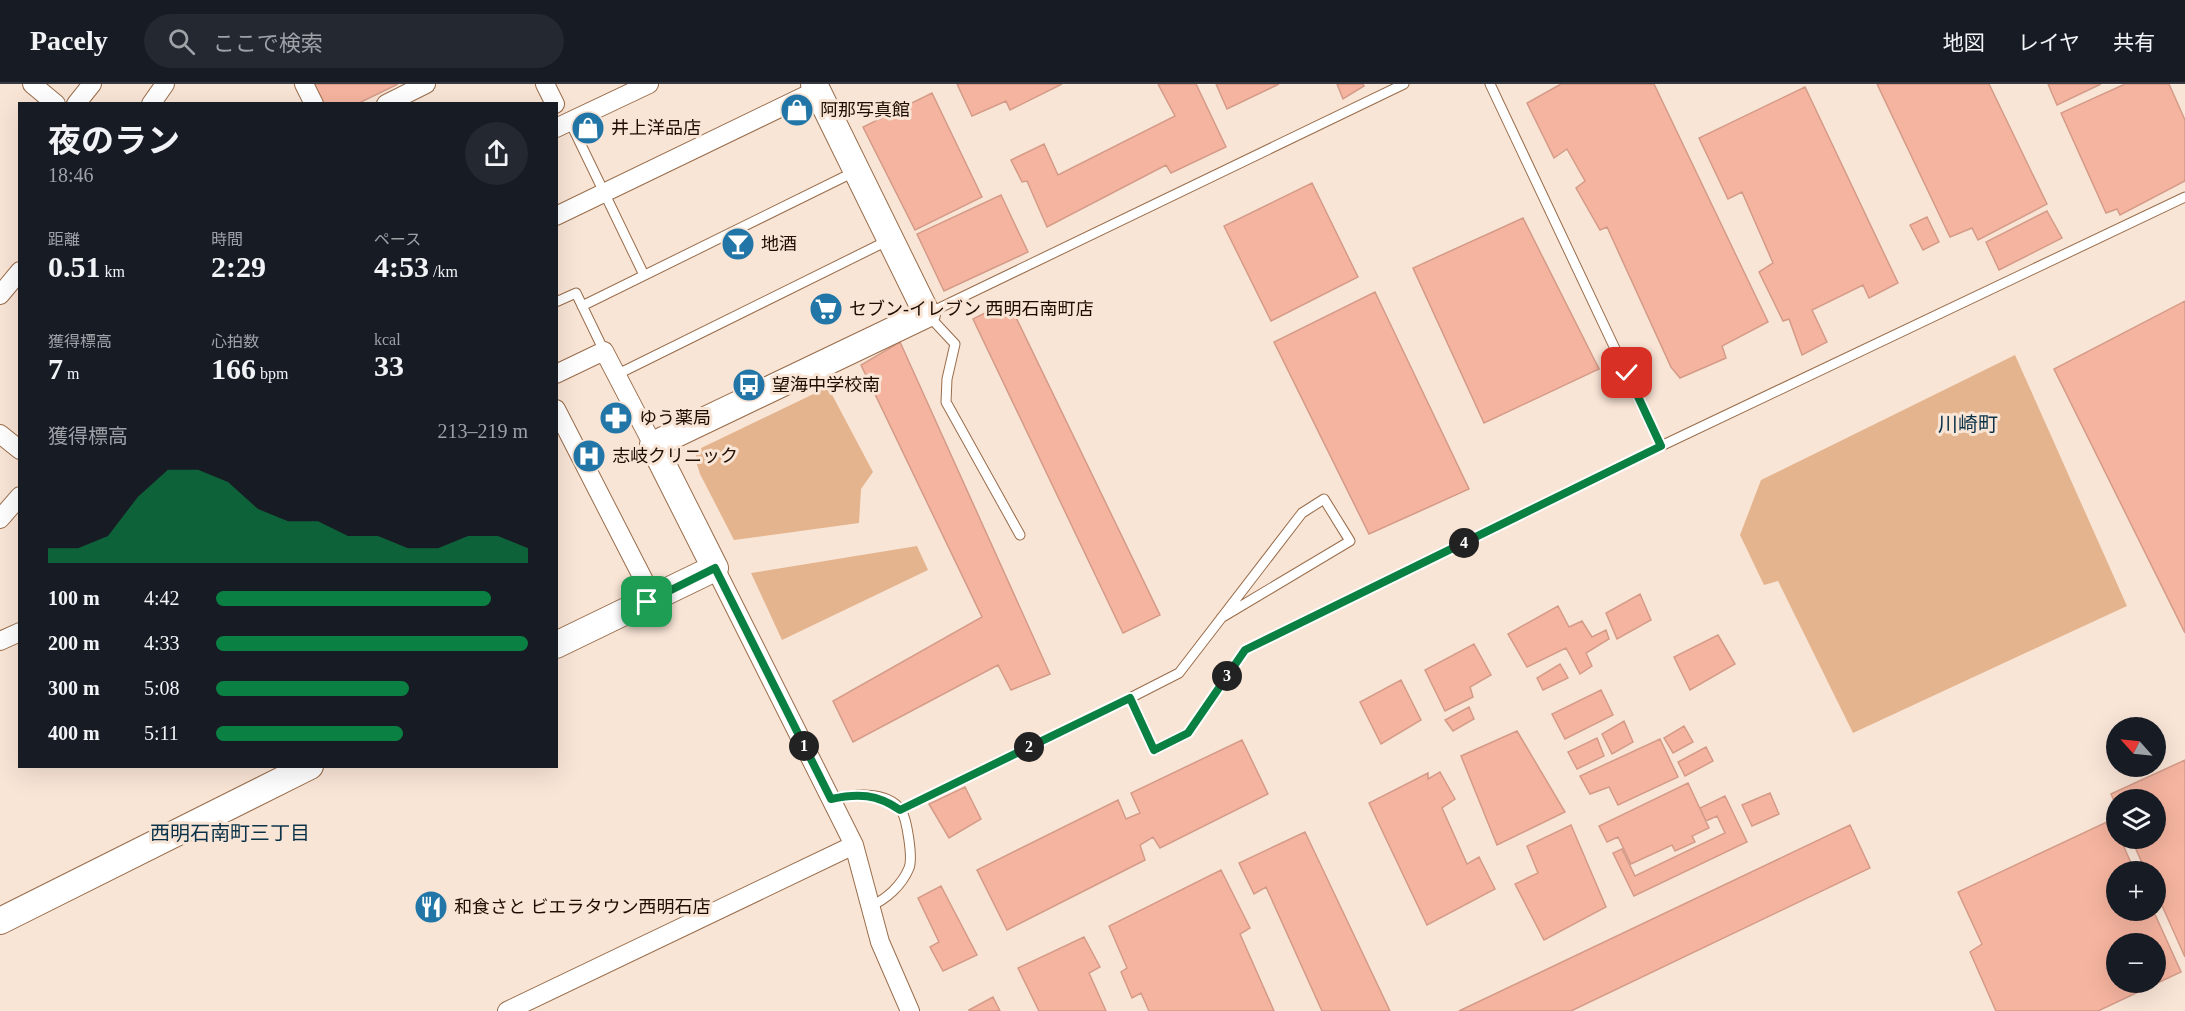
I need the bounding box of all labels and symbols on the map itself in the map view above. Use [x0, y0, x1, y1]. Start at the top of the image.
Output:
shop icon: 阿那写真館 [779, 92, 815, 128]
place label: 阿那写真館 [820, 100, 910, 120]
shop icon: 井上洋品店 [570, 110, 606, 146]
place label: 井上洋品店 [611, 118, 701, 138]
bar icon: 地酒 [720, 226, 756, 262]
place label: 地酒 [761, 234, 797, 254]
supermarket icon: セブン-イレブン 西明石南町店 [808, 291, 844, 327]
place label: セブン-イレブン 西明石南町店 [849, 299, 1094, 319]
pin [1601, 347, 1652, 398]
bus stop icon: 望海中学校南 [731, 367, 767, 403]
place label: 望海中学校南 [772, 375, 880, 395]
pharmacy icon: ゆう薬局 [598, 400, 634, 436]
place label: ゆう薬局 [639, 408, 711, 428]
district label: 川崎町 [1938, 413, 1998, 435]
hospital icon: 志岐クリニック [571, 438, 607, 474]
place label: 志岐クリニック [612, 446, 738, 466]
pin: 4 [1449, 528, 1479, 558]
pin [621, 576, 672, 627]
pin: 3 [1212, 661, 1242, 691]
north arrow [2106, 717, 2166, 777]
pin: 1 [789, 731, 819, 761]
pin: 2 [1014, 732, 1044, 762]
district label: 西明石南町三丁目 [150, 822, 310, 844]
restaurant icon: 和食さと ビエラタウン西明石店 [413, 889, 449, 925]
place label: 和食さと ビエラタウン西明石店 [454, 897, 711, 917]

